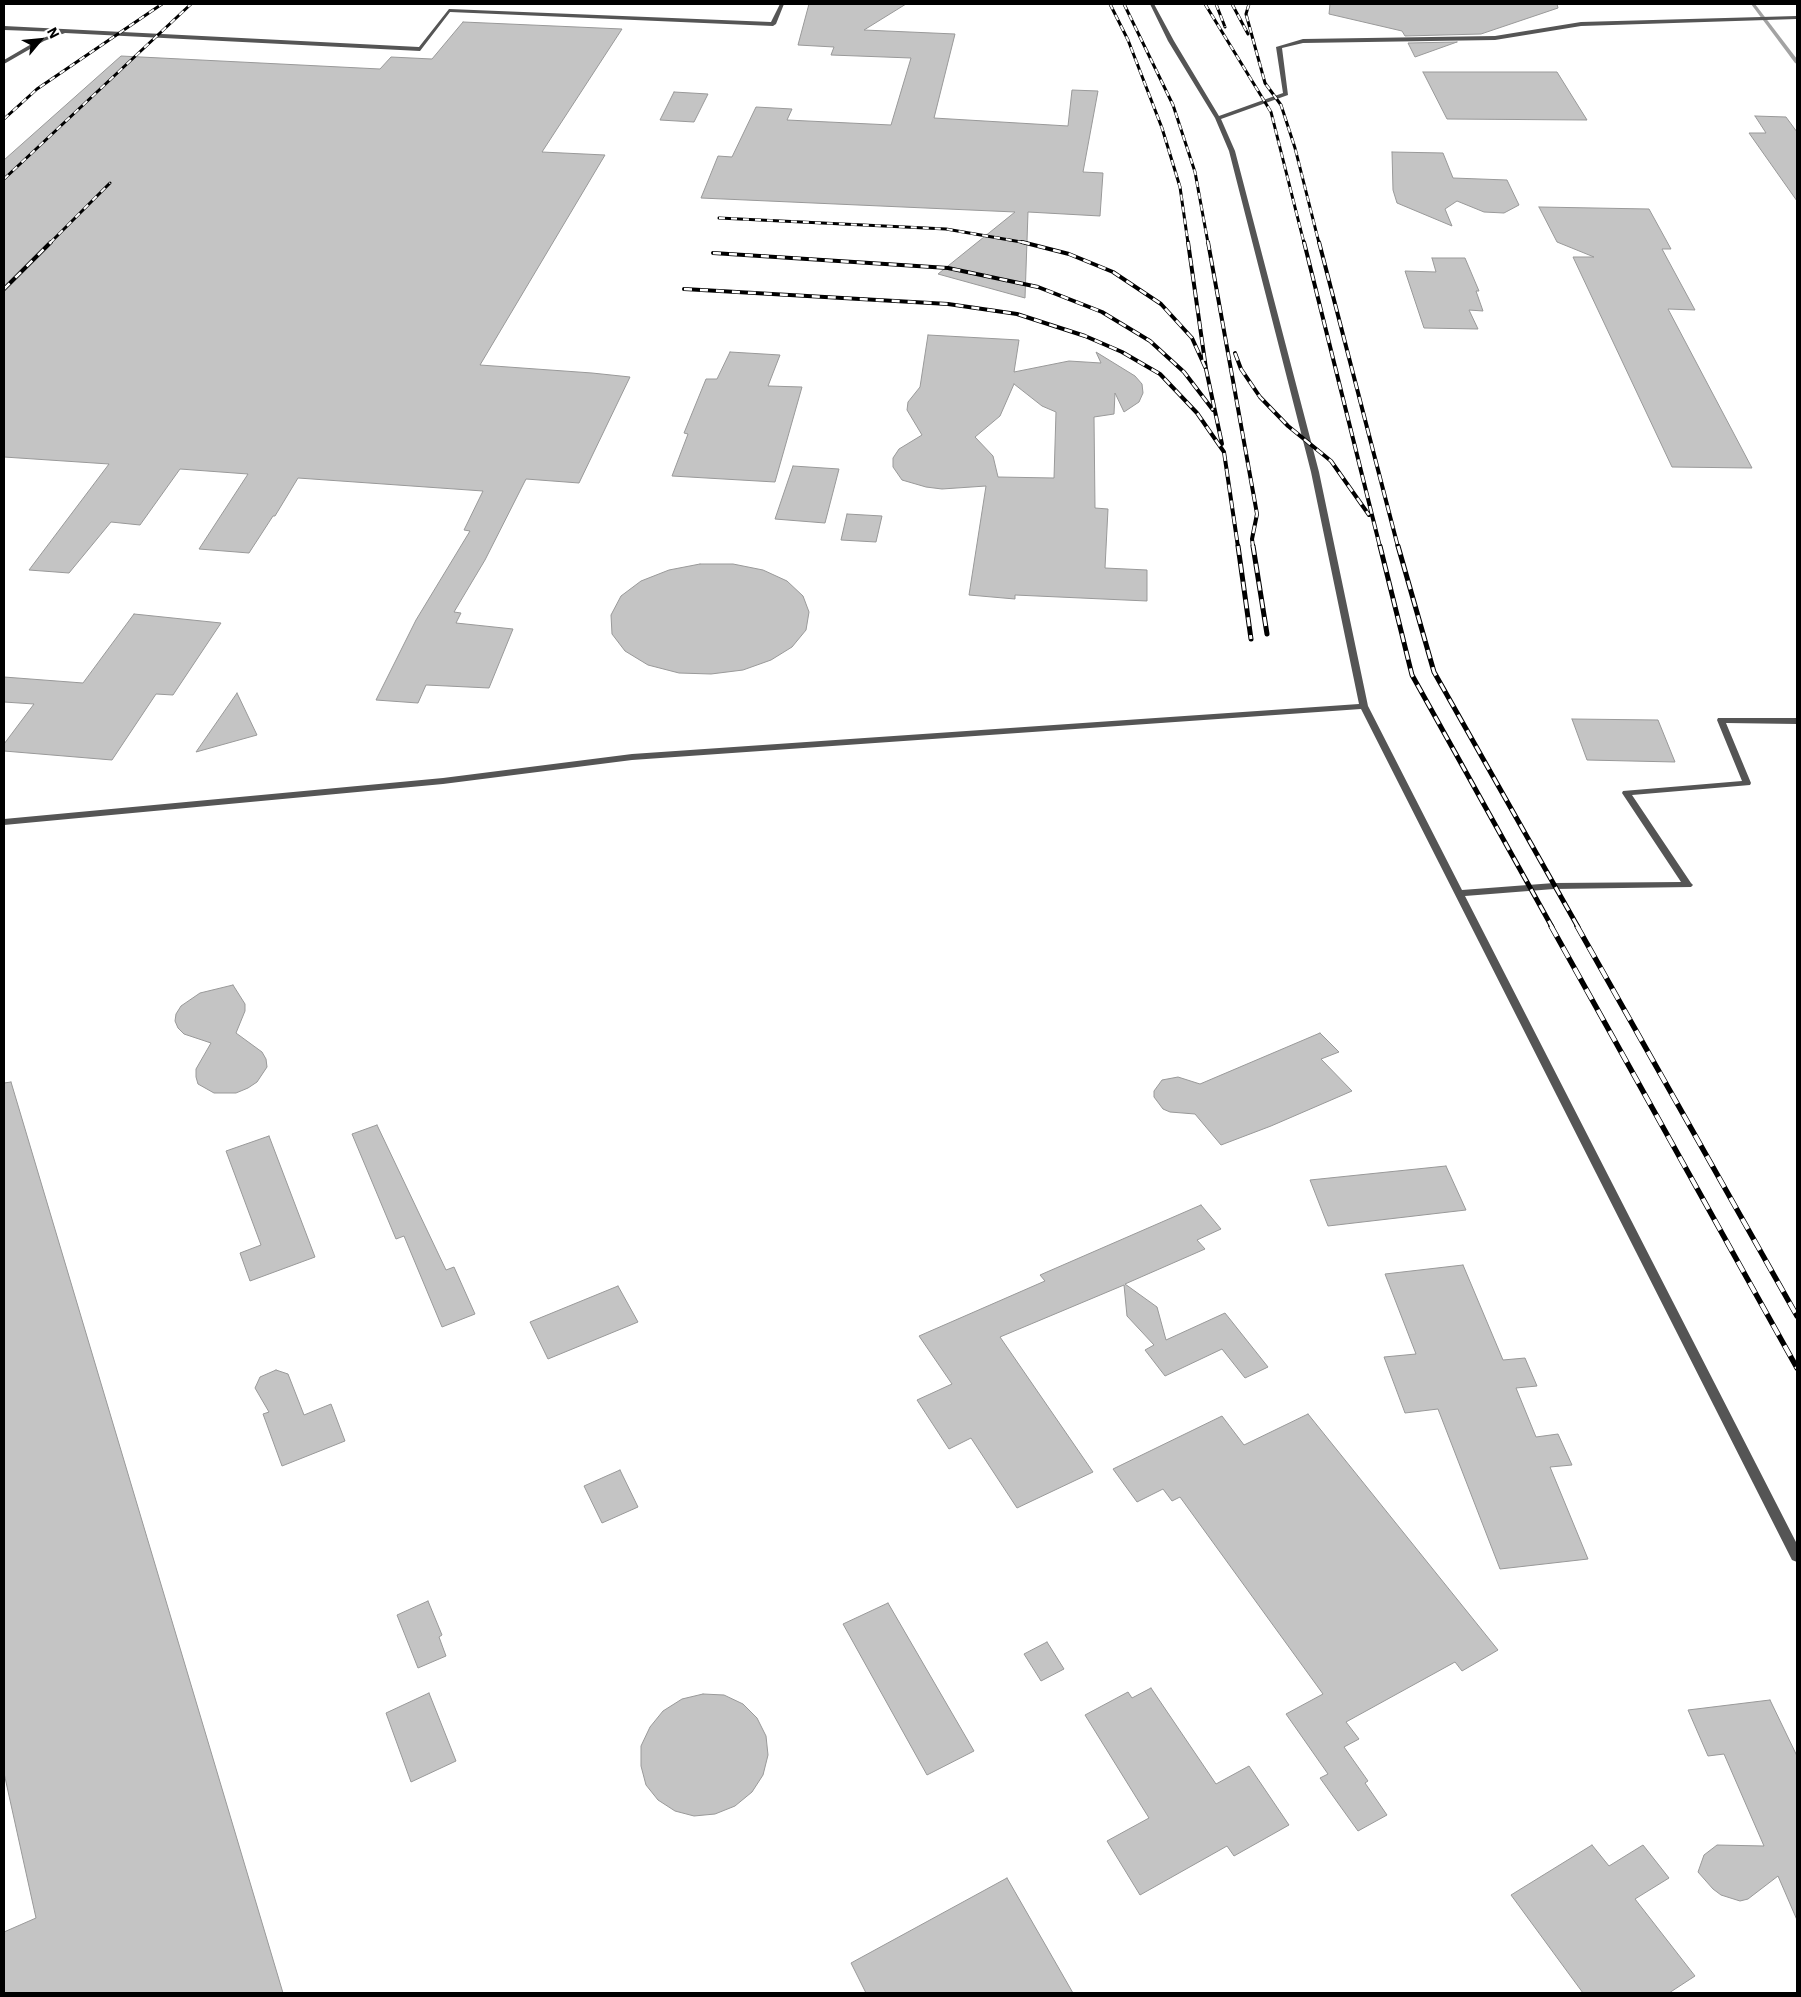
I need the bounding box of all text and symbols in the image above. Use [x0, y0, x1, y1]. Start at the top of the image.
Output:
north arrow [15, 15, 65, 65]
text: N [43, 24, 64, 42]

